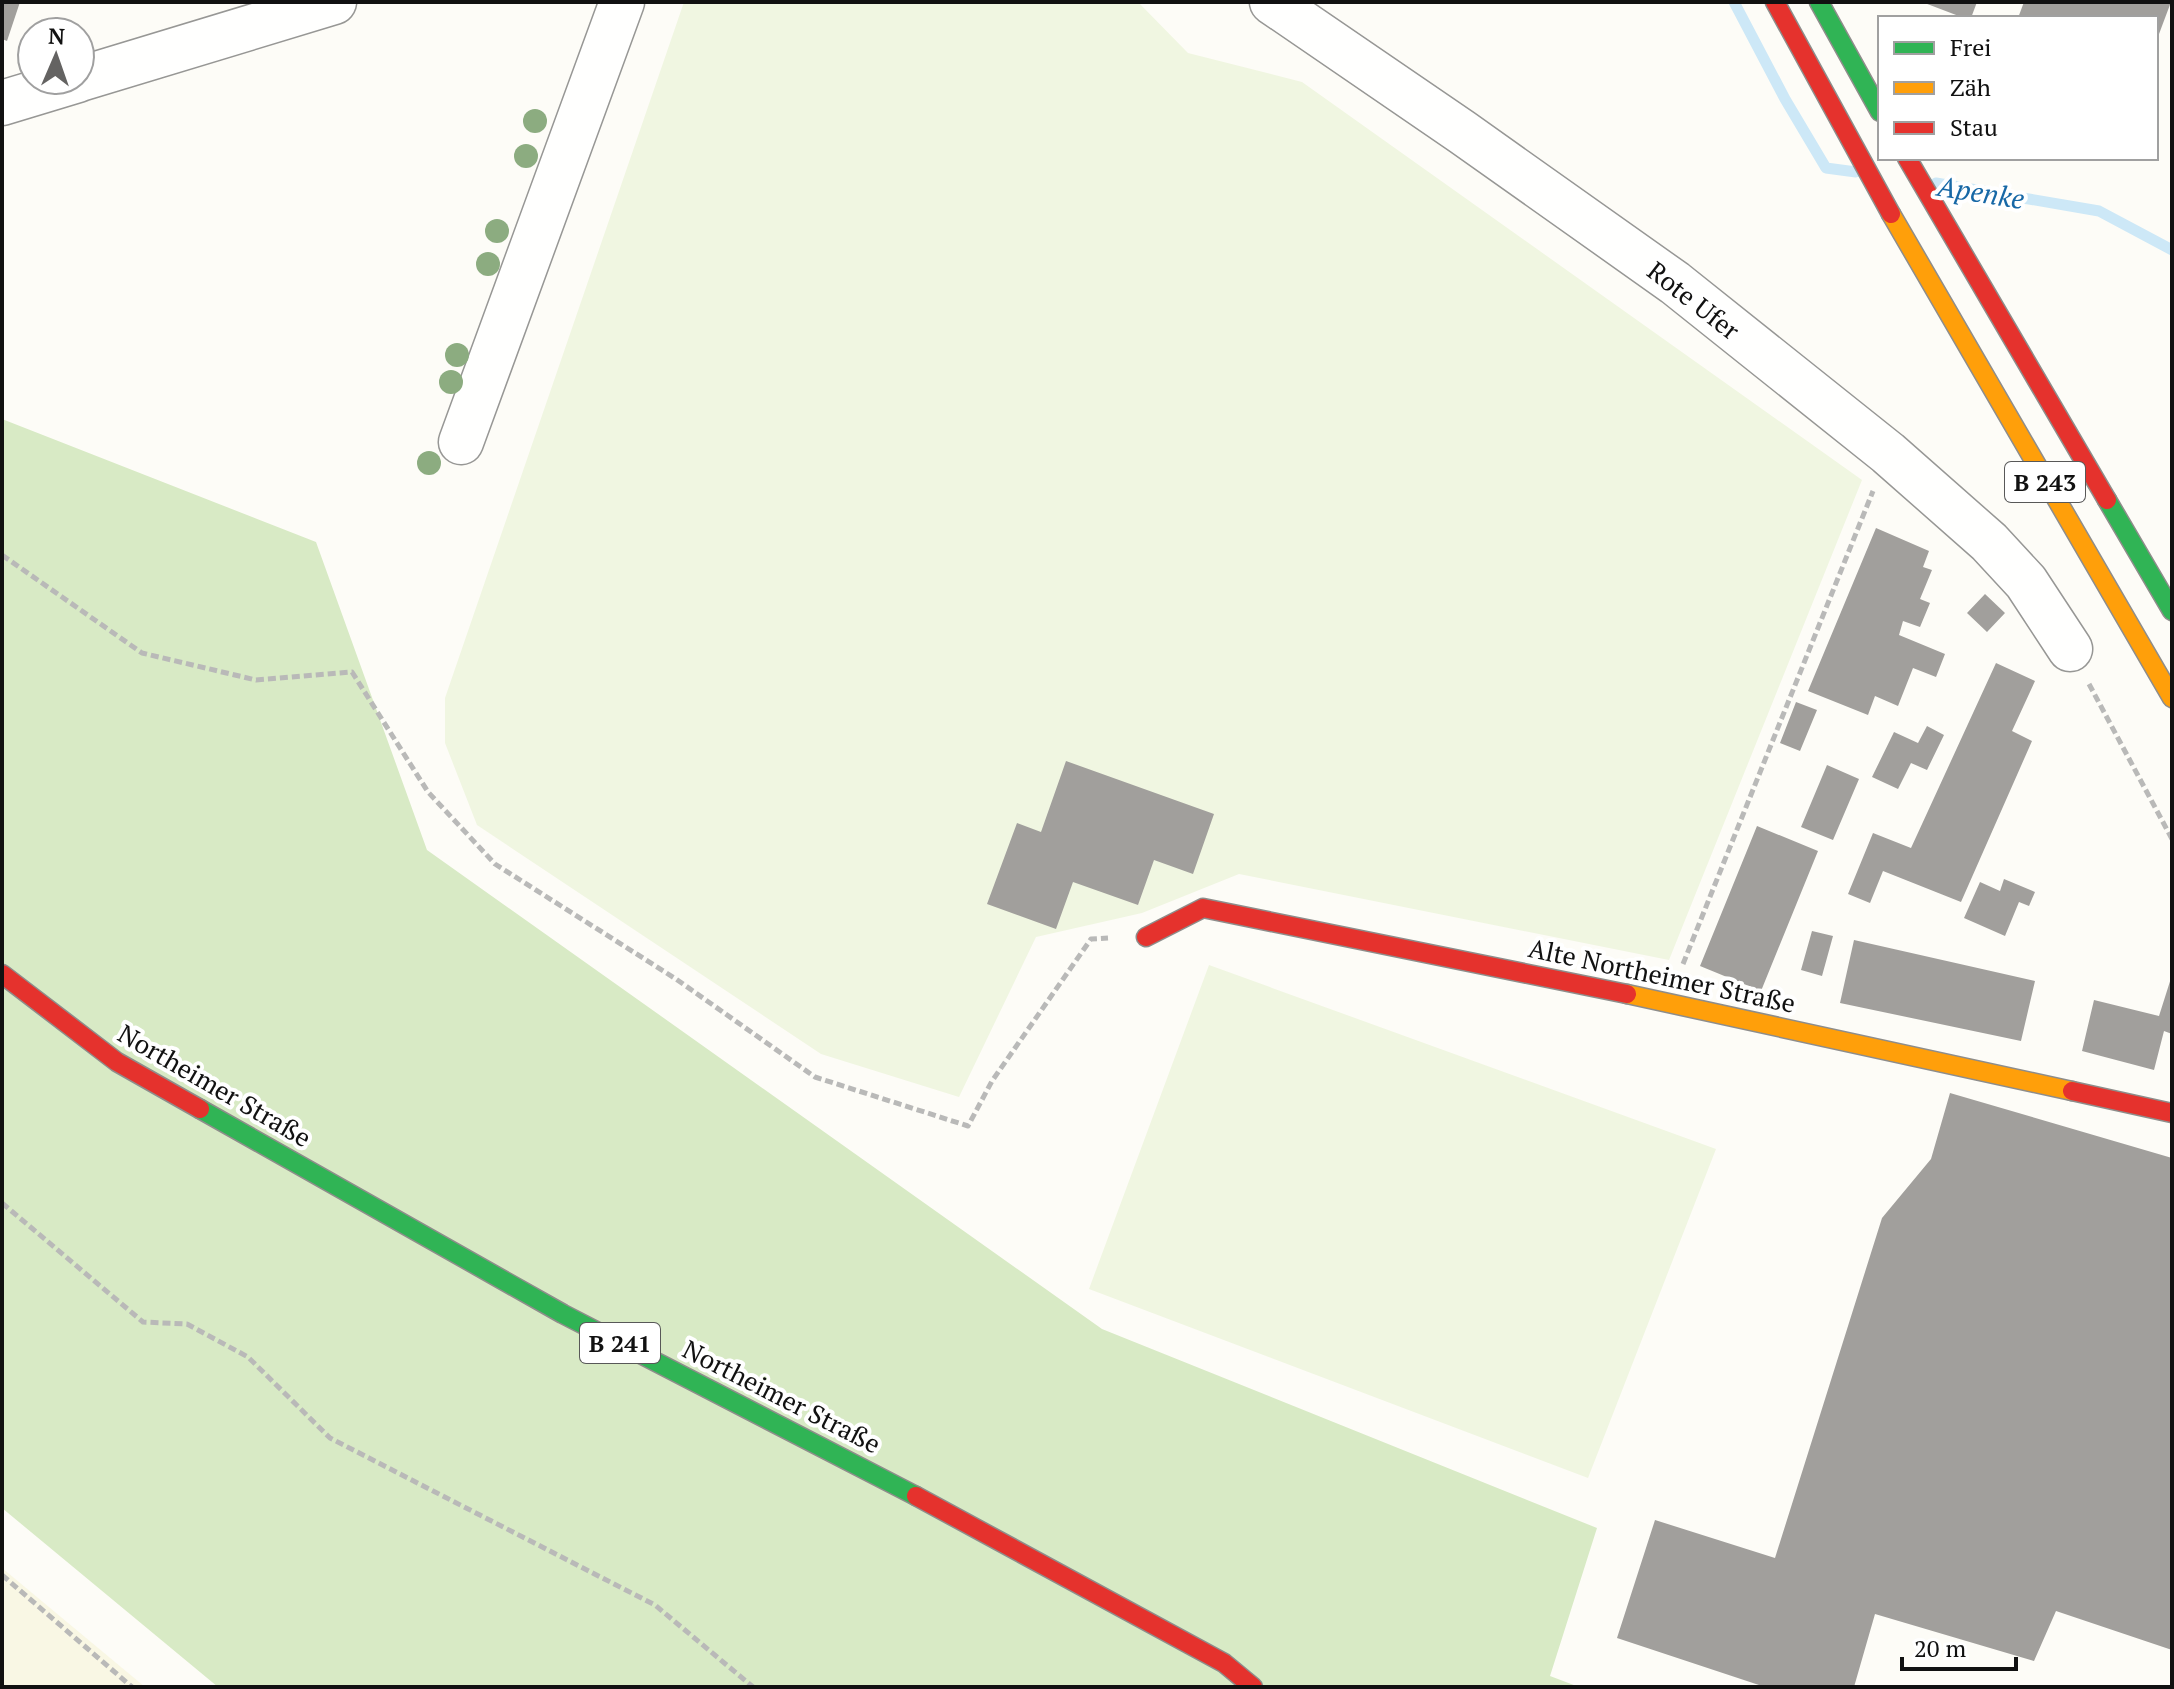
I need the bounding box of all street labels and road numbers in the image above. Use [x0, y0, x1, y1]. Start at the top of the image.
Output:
street label: Rote Ufer [1641, 253, 1747, 347]
road number: B 243 [2005, 462, 2085, 502]
street label: Alte Northeimer Straße [1525, 930, 1799, 1020]
street label: Northeimer Straße [112, 1016, 318, 1154]
road number: B 241 [580, 1323, 660, 1363]
street label: Northeimer Straße [677, 1332, 887, 1460]

